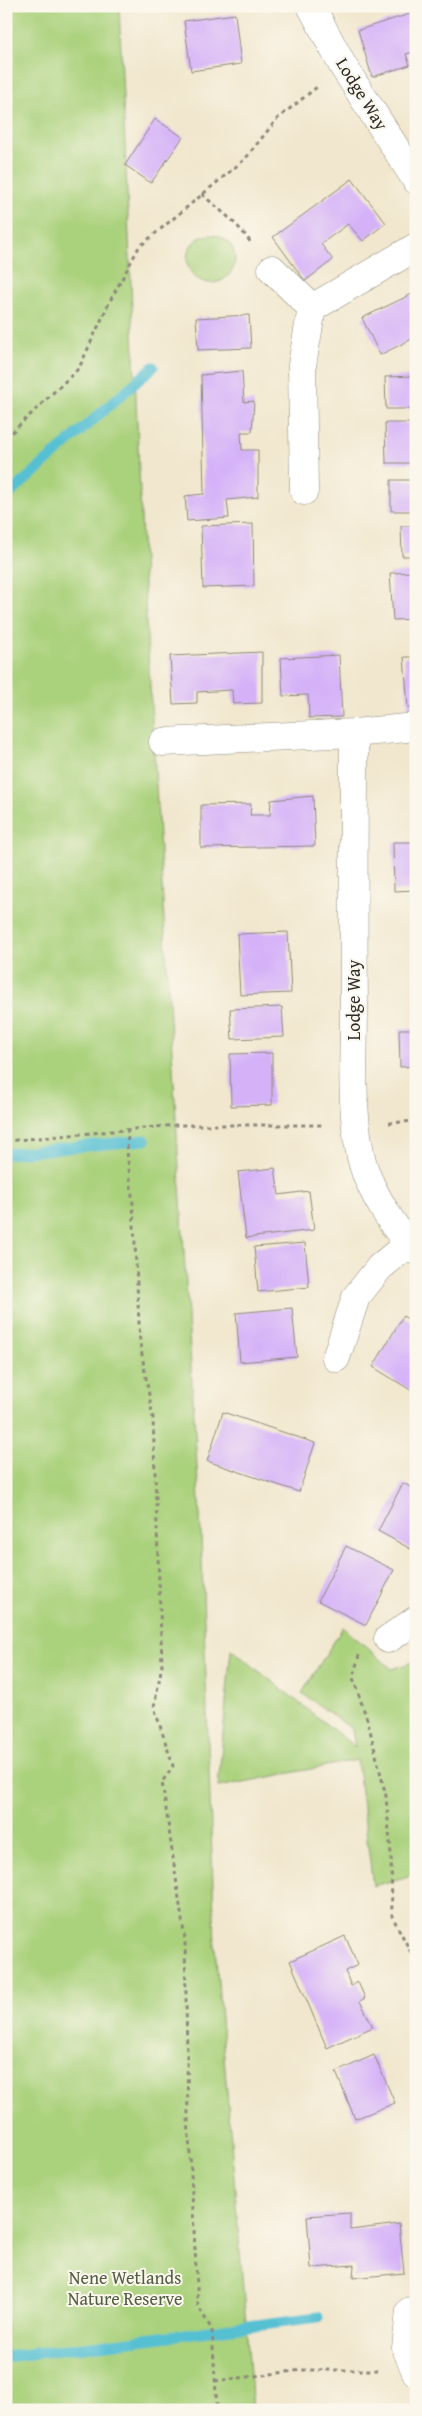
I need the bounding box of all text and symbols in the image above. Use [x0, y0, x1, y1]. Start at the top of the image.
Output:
street label: Lodge Way [330, 52, 395, 135]
street label: Lodge Way [340, 959, 367, 1041]
park label: Nene Wetlands Nature Reserve [68, 2264, 182, 2312]

